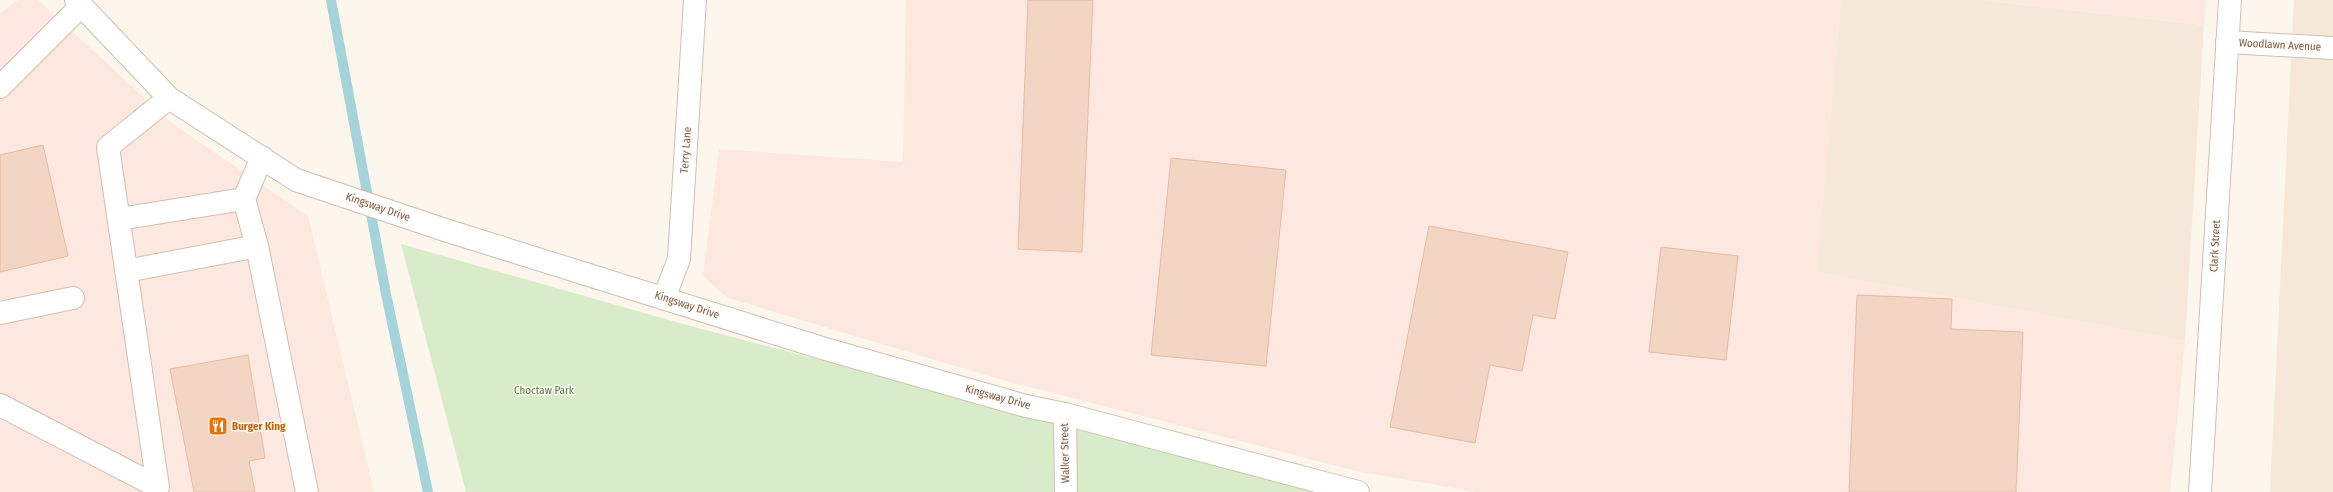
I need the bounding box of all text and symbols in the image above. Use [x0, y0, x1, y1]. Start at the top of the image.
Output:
street label: Woodlawn Avenue [2238, 36, 2322, 54]
street label: Terry Lane [678, 126, 694, 174]
street label: Kingsway Drive [344, 190, 412, 224]
street label: Clark Street [2207, 219, 2223, 272]
street label: Kingsway Drive [653, 288, 721, 322]
street label: Kingsway Drive [964, 382, 1032, 412]
park label: Choctaw Park [514, 384, 575, 397]
restaurant icon: Burger King [207, 415, 229, 437]
place label: Burger King [232, 420, 286, 433]
street label: Walker Street [1058, 422, 1072, 483]

